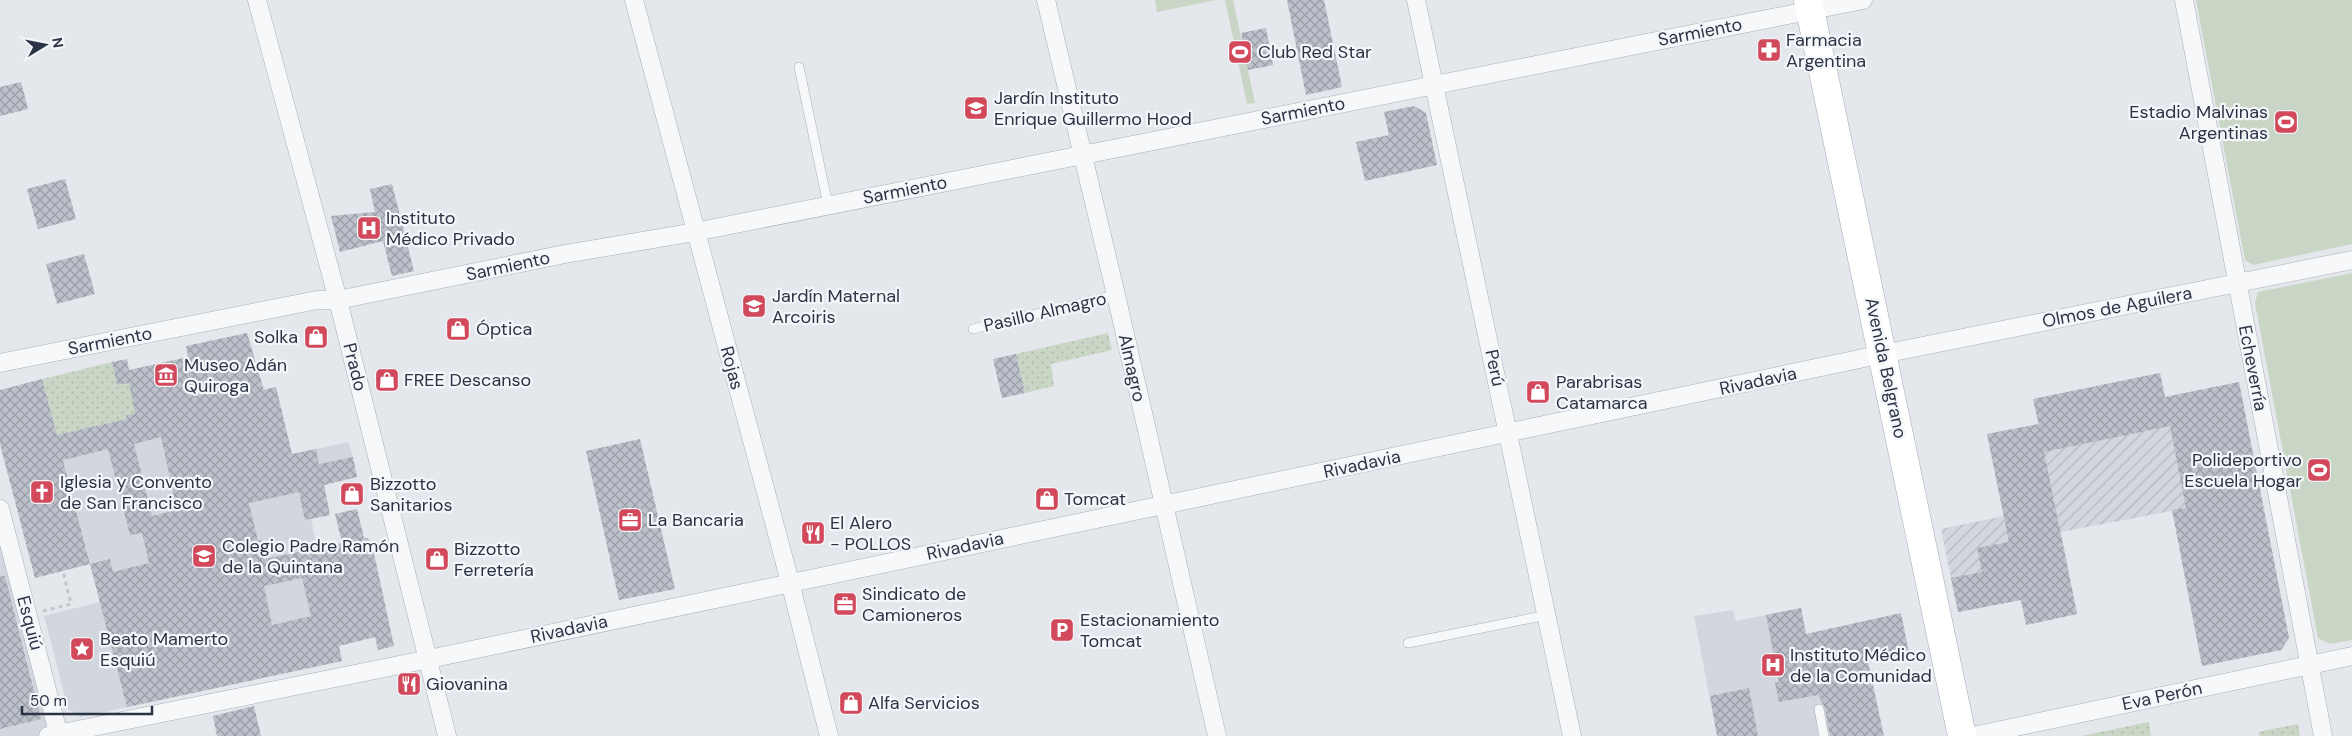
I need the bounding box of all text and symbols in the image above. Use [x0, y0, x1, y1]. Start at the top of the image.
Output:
street label: Sarmiento [1656, 12, 1744, 52]
north arrow [20, 20, 70, 70]
place label: Farmacia Argentina [1786, 28, 1866, 73]
text: N [48, 36, 68, 49]
pharmacy icon: Farmacia Argentina [1756, 37, 1782, 63]
sports icon: Club Red Star [1227, 39, 1253, 65]
place label: Club Red Star [1258, 40, 1372, 64]
place label: Jardín Instituto Enrique Guillermo Hood [994, 86, 1192, 131]
street label: Sarmiento [1259, 91, 1347, 131]
school or university icon: Jardín Instituto Enrique Guillermo Hood [963, 95, 989, 121]
place label: Estadio Malvinas Argentinas [2129, 100, 2268, 145]
sports icon: Estadio Malvinas Argentinas [2273, 109, 2299, 135]
street label: Sarmiento [861, 170, 949, 210]
place label: Instituto Médico Privado [386, 206, 515, 251]
hospital icon: Instituto Médico Privado [356, 215, 382, 241]
street label: Sarmiento [464, 245, 552, 287]
street label: Olmos de Aguilera [2040, 281, 2194, 333]
place label: Jardín Maternal Arcoiris [772, 284, 900, 329]
street label: Pasillo Almagro [981, 286, 1109, 338]
school or university icon: Jardín Maternal Arcoiris [741, 293, 767, 319]
street label: Avenida Belgrano [1859, 295, 1913, 441]
shop icon: Óptica [445, 316, 471, 342]
place label: Óptica [476, 317, 532, 341]
street label: Sarmiento [66, 321, 154, 361]
street label: Echeverría [2233, 323, 2273, 413]
shop icon: Solka [303, 324, 329, 350]
place label: Solka [254, 325, 298, 349]
street label: Almagro [1113, 332, 1151, 404]
street label: Prado [337, 340, 373, 394]
street label: Rojas [715, 344, 749, 392]
street label: Perú [1479, 347, 1511, 389]
place label: Museo Adán Quiroga [184, 353, 287, 398]
street label: Rivadavia [1717, 361, 1799, 401]
museum icon: Museo Adán Quiroga [153, 362, 179, 388]
shop icon: FREE Descanso [374, 367, 400, 393]
place label: FREE Descanso [404, 368, 531, 392]
place label: Parabrisas Catamarca [1556, 370, 1648, 415]
shop icon: Parabrisas Catamarca [1525, 379, 1551, 405]
street label: Rivadavia [1321, 444, 1403, 484]
place label: Polideportivo Escuela Hogar [2184, 448, 2302, 493]
sports icon: Polideportivo Escuela Hogar [2306, 457, 2332, 483]
place label: Iglesia y Convento de San Francisco [60, 470, 212, 515]
place label: Bizzotto Sanitarios [370, 472, 452, 517]
church icon: Iglesia y Convento de San Francisco [29, 479, 55, 505]
shop icon: Bizzotto Sanitarios [339, 481, 365, 507]
shop icon: Tomcat [1034, 486, 1060, 512]
place label: Tomcat [1064, 487, 1126, 511]
office icon: La Bancaria [617, 507, 643, 533]
place label: La Bancaria [648, 508, 744, 532]
place label: El Alero - POLLOS [830, 511, 911, 556]
restaurant icon: El Alero - POLLOS [800, 520, 826, 546]
street label: Rivadavia [924, 526, 1006, 566]
place label: Colegio Padre Ramón de la Quintana [222, 534, 399, 579]
place label: Bizzotto Ferretería [454, 537, 534, 582]
school or university icon: Colegio Padre Ramón de la Quintana [191, 543, 217, 569]
shop icon: Bizzotto Ferretería [424, 546, 450, 572]
place label: Sindicato de Camioneros [862, 582, 966, 627]
office icon: Sindicato de Camioneros [832, 591, 858, 617]
street label: Esquiú [11, 593, 49, 653]
place label: Estacionamiento Tomcat [1080, 608, 1219, 653]
street label: Rivadavia [528, 609, 610, 649]
parking icon: Estacionamiento Tomcat [1049, 617, 1075, 643]
place label: Beato Mamerto Esquiú [100, 627, 228, 672]
place icon: Beato Mamerto Esquiú [69, 636, 95, 662]
place label: Instituto Médico de la Comunidad [1790, 643, 1932, 688]
hospital icon: Instituto Médico de la Comunidad [1760, 652, 1786, 678]
restaurant icon: Giovanina [396, 671, 422, 697]
place label: Giovanina [426, 672, 508, 696]
street label: Eva Perón [2120, 676, 2204, 716]
scale bar [22, 684, 152, 716]
shop icon: Alfa Servicios [838, 690, 864, 716]
text: 50 m [30, 691, 67, 711]
place label: Alfa Servicios [868, 691, 980, 715]

